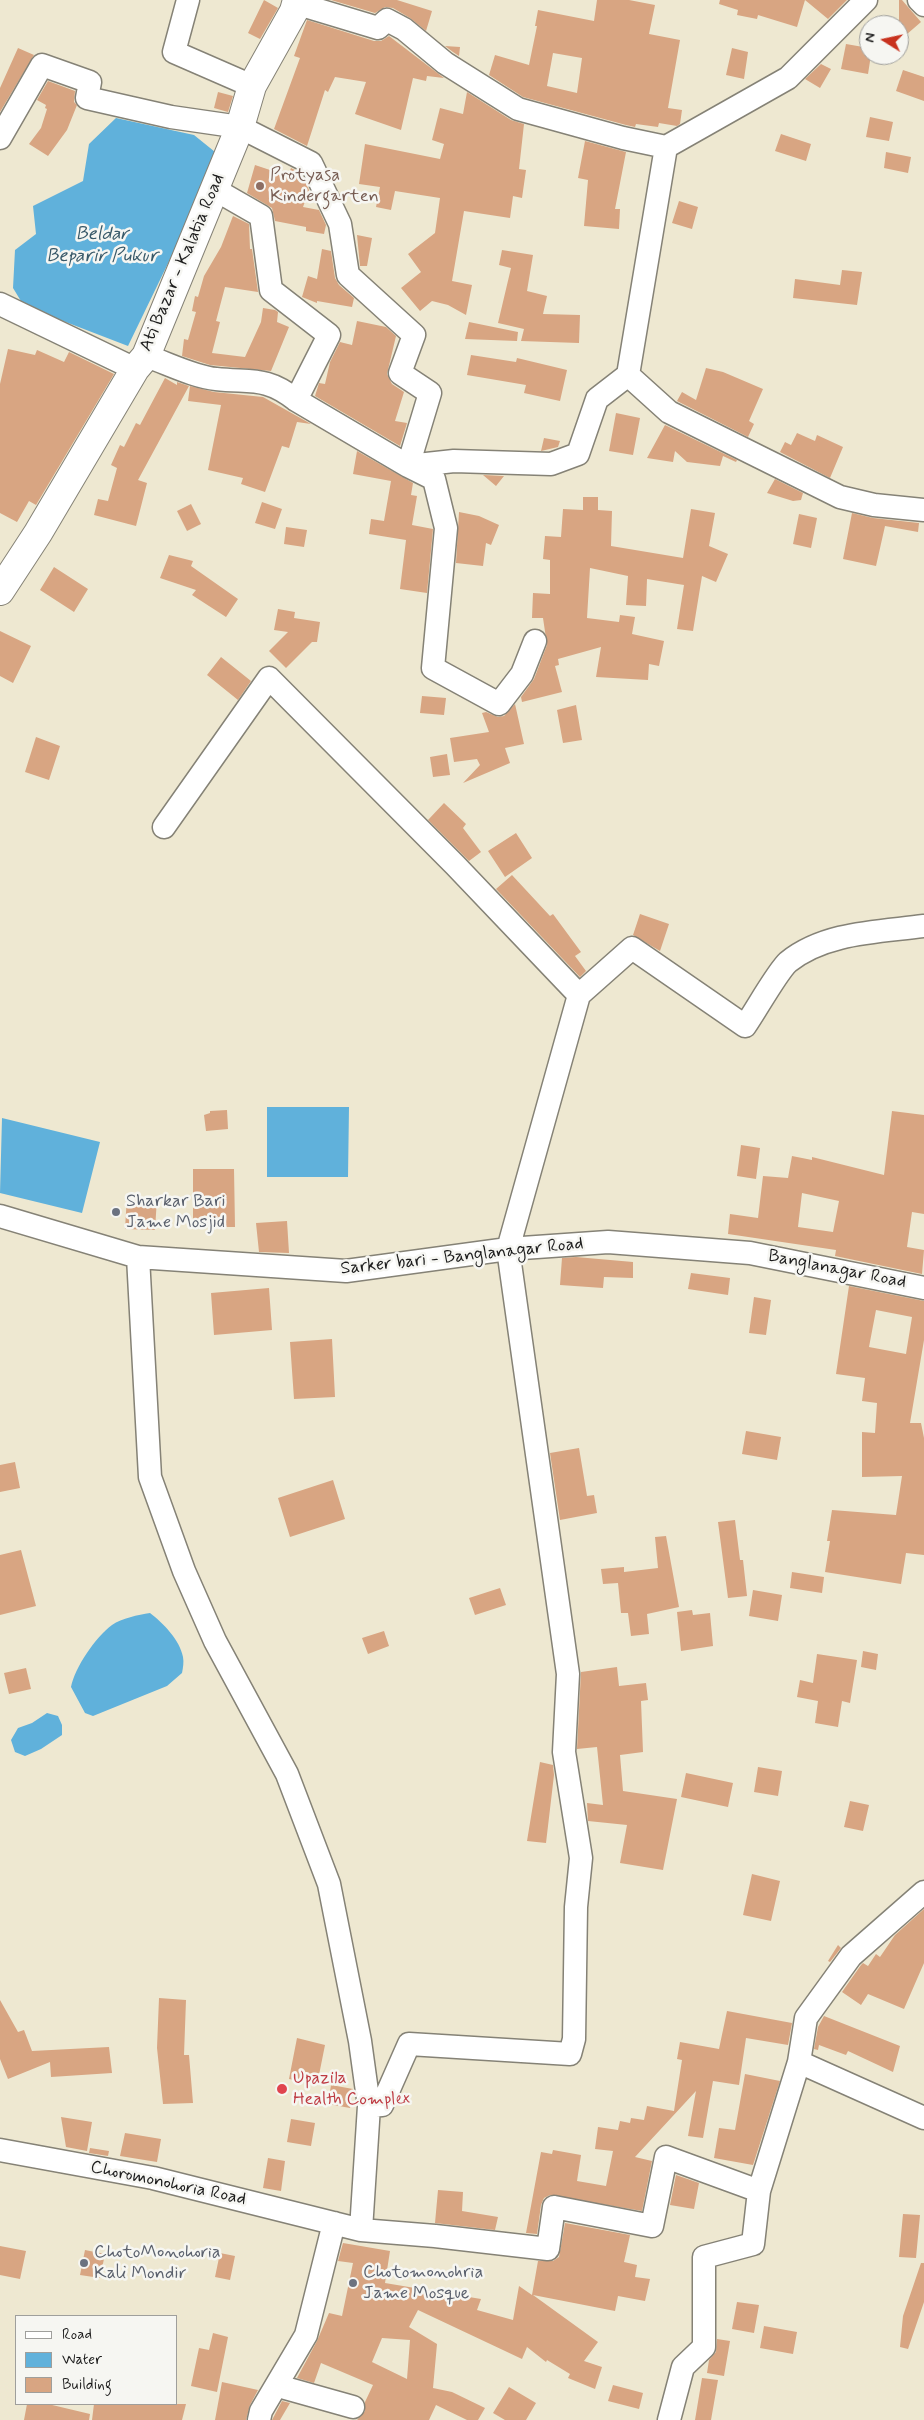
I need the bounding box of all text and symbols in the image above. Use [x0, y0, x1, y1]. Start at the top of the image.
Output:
north arrow [859, 15, 909, 65]
text: N [861, 31, 880, 44]
place label: Protyasa Kindergarten [270, 165, 379, 208]
street label: Ati Bazar - Kalatia Road [136, 171, 230, 355]
marker: Protyasa Kindergarten [254, 180, 266, 192]
water label: Beldar Beparir Pukur [46, 224, 158, 268]
place label: Sharkar Bari Jame Mosjid [126, 1191, 226, 1234]
marker: Sharkar Bari Jame Mosjid [110, 1206, 122, 1218]
street label: Sarker bari - Banglanagar Road [340, 1234, 584, 1280]
street label: Banglanagar Road [766, 1246, 908, 1294]
place label: Upazila Health Complex [293, 2068, 410, 2110]
marker: Upazila Health Complex [275, 2082, 289, 2096]
street label: Choromonohoria Road [88, 2157, 248, 2211]
place label: ChotoMonohoria Kali Mondir [94, 2242, 221, 2284]
marker: ChotoMonohoria Kali Mondir [78, 2257, 90, 2269]
place label: Chotomonohria Jame Mosque [363, 2262, 483, 2304]
marker: Chotomonohria Jame Mosque [347, 2277, 359, 2289]
legend [15, 2315, 178, 2405]
text: Road [62, 2325, 92, 2345]
text: Water [62, 2350, 102, 2370]
text: Building [62, 2375, 112, 2395]

